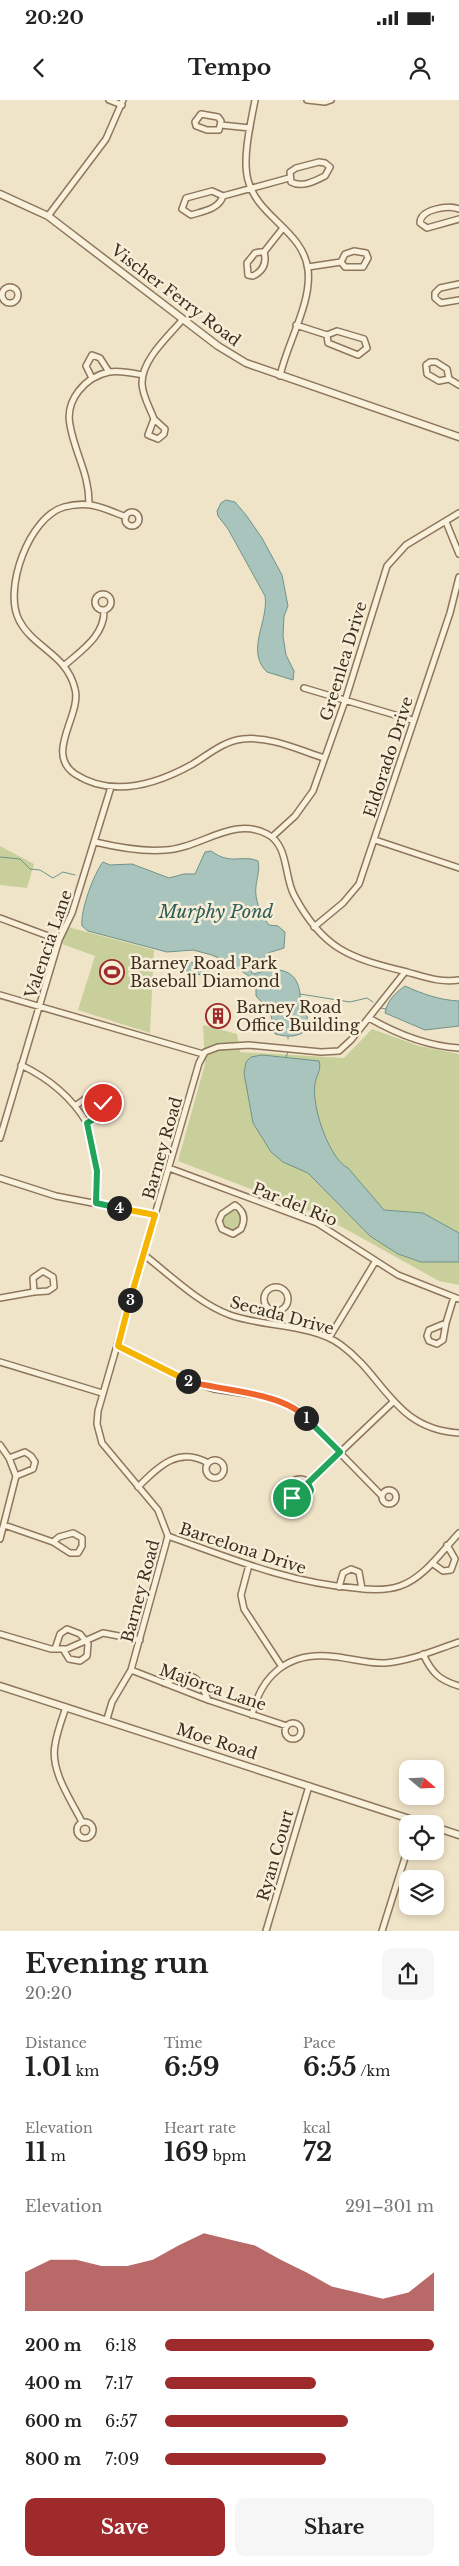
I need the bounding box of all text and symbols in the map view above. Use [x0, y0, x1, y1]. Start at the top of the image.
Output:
text: 20:20 [25, 6, 84, 29]
icon: back [25, 54, 53, 82]
text: Tempo [188, 54, 271, 81]
icon: person [406, 54, 434, 82]
street label: Vischer Ferry Road [106, 239, 245, 350]
street label: Greenlea Drive [315, 599, 371, 723]
street label: Eldorado Drive [359, 694, 417, 820]
street label: Valencia Lane [20, 887, 76, 1002]
water label: Murphy Pond [158, 901, 273, 923]
place label: Barney Road Park Baseball Diamond [130, 953, 280, 991]
sports icon: Barney Road Park Baseball Diamond [99, 959, 125, 985]
place label: Barney Road Office Building [236, 997, 360, 1035]
building icon: Barney Road Office Building [205, 1003, 231, 1029]
pin [82, 1082, 124, 1124]
icon: check [89, 1089, 117, 1117]
street label: Barney Road [138, 1094, 186, 1202]
street label: Par del Rio [250, 1178, 340, 1230]
pin: 4 [106, 1196, 132, 1220]
text: 4 [115, 1199, 124, 1217]
pin: 3 [118, 1288, 142, 1312]
text: 3 [126, 1291, 135, 1309]
street label: Secada Drive [228, 1292, 336, 1338]
pin: 2 [176, 1368, 200, 1394]
text: 2 [184, 1372, 193, 1390]
pin: 1 [294, 1406, 318, 1430]
text: 1 [303, 1409, 310, 1427]
pin [271, 1477, 313, 1519]
icon: arrive [278, 1484, 306, 1512]
street label: Barcelona Drive [177, 1518, 309, 1578]
street label: Barney Road [117, 1537, 163, 1645]
street label: Majorca Lane [157, 1659, 269, 1715]
street label: Moe Road [174, 1719, 260, 1764]
north arrow [399, 1760, 444, 1805]
map controls [399, 1760, 444, 1915]
street label: Ryan Court [252, 1807, 298, 1903]
button: locate [399, 1815, 444, 1860]
button: layers [399, 1870, 444, 1915]
text: Evening run [25, 1946, 209, 1981]
button: share [382, 1948, 434, 2000]
text: 20:20 [25, 1983, 72, 2003]
text: Distance [25, 2034, 87, 2052]
text: Time [164, 2034, 203, 2052]
text: Pace [303, 2034, 336, 2052]
text: 1.01 [25, 2052, 72, 2083]
text: 6:59 [164, 2052, 220, 2083]
text: 6:55 [303, 2052, 357, 2083]
text: km [72, 2062, 99, 2080]
text: /km [357, 2062, 390, 2080]
text: Elevation [25, 2119, 93, 2137]
text: Heart rate [164, 2119, 236, 2137]
text: kcal [303, 2119, 331, 2137]
text: 11 [25, 2137, 47, 2168]
text: 169 [164, 2137, 209, 2168]
text: 72 [303, 2137, 332, 2168]
text: m [47, 2147, 66, 2165]
text: bpm [209, 2147, 246, 2165]
text: Elevation [25, 2196, 102, 2216]
text: 291–301 m [345, 2196, 434, 2216]
text: 200 m [25, 2335, 82, 2355]
text: 6:18 [105, 2335, 137, 2355]
text: 400 m [25, 2373, 82, 2393]
text: 7:17 [105, 2373, 133, 2393]
text: 600 m [25, 2411, 82, 2431]
text: 6:57 [105, 2411, 137, 2431]
text: 800 m [25, 2449, 81, 2469]
text: 7:09 [105, 2449, 139, 2469]
button: Save [25, 2498, 225, 2556]
button: Share [235, 2498, 434, 2556]

